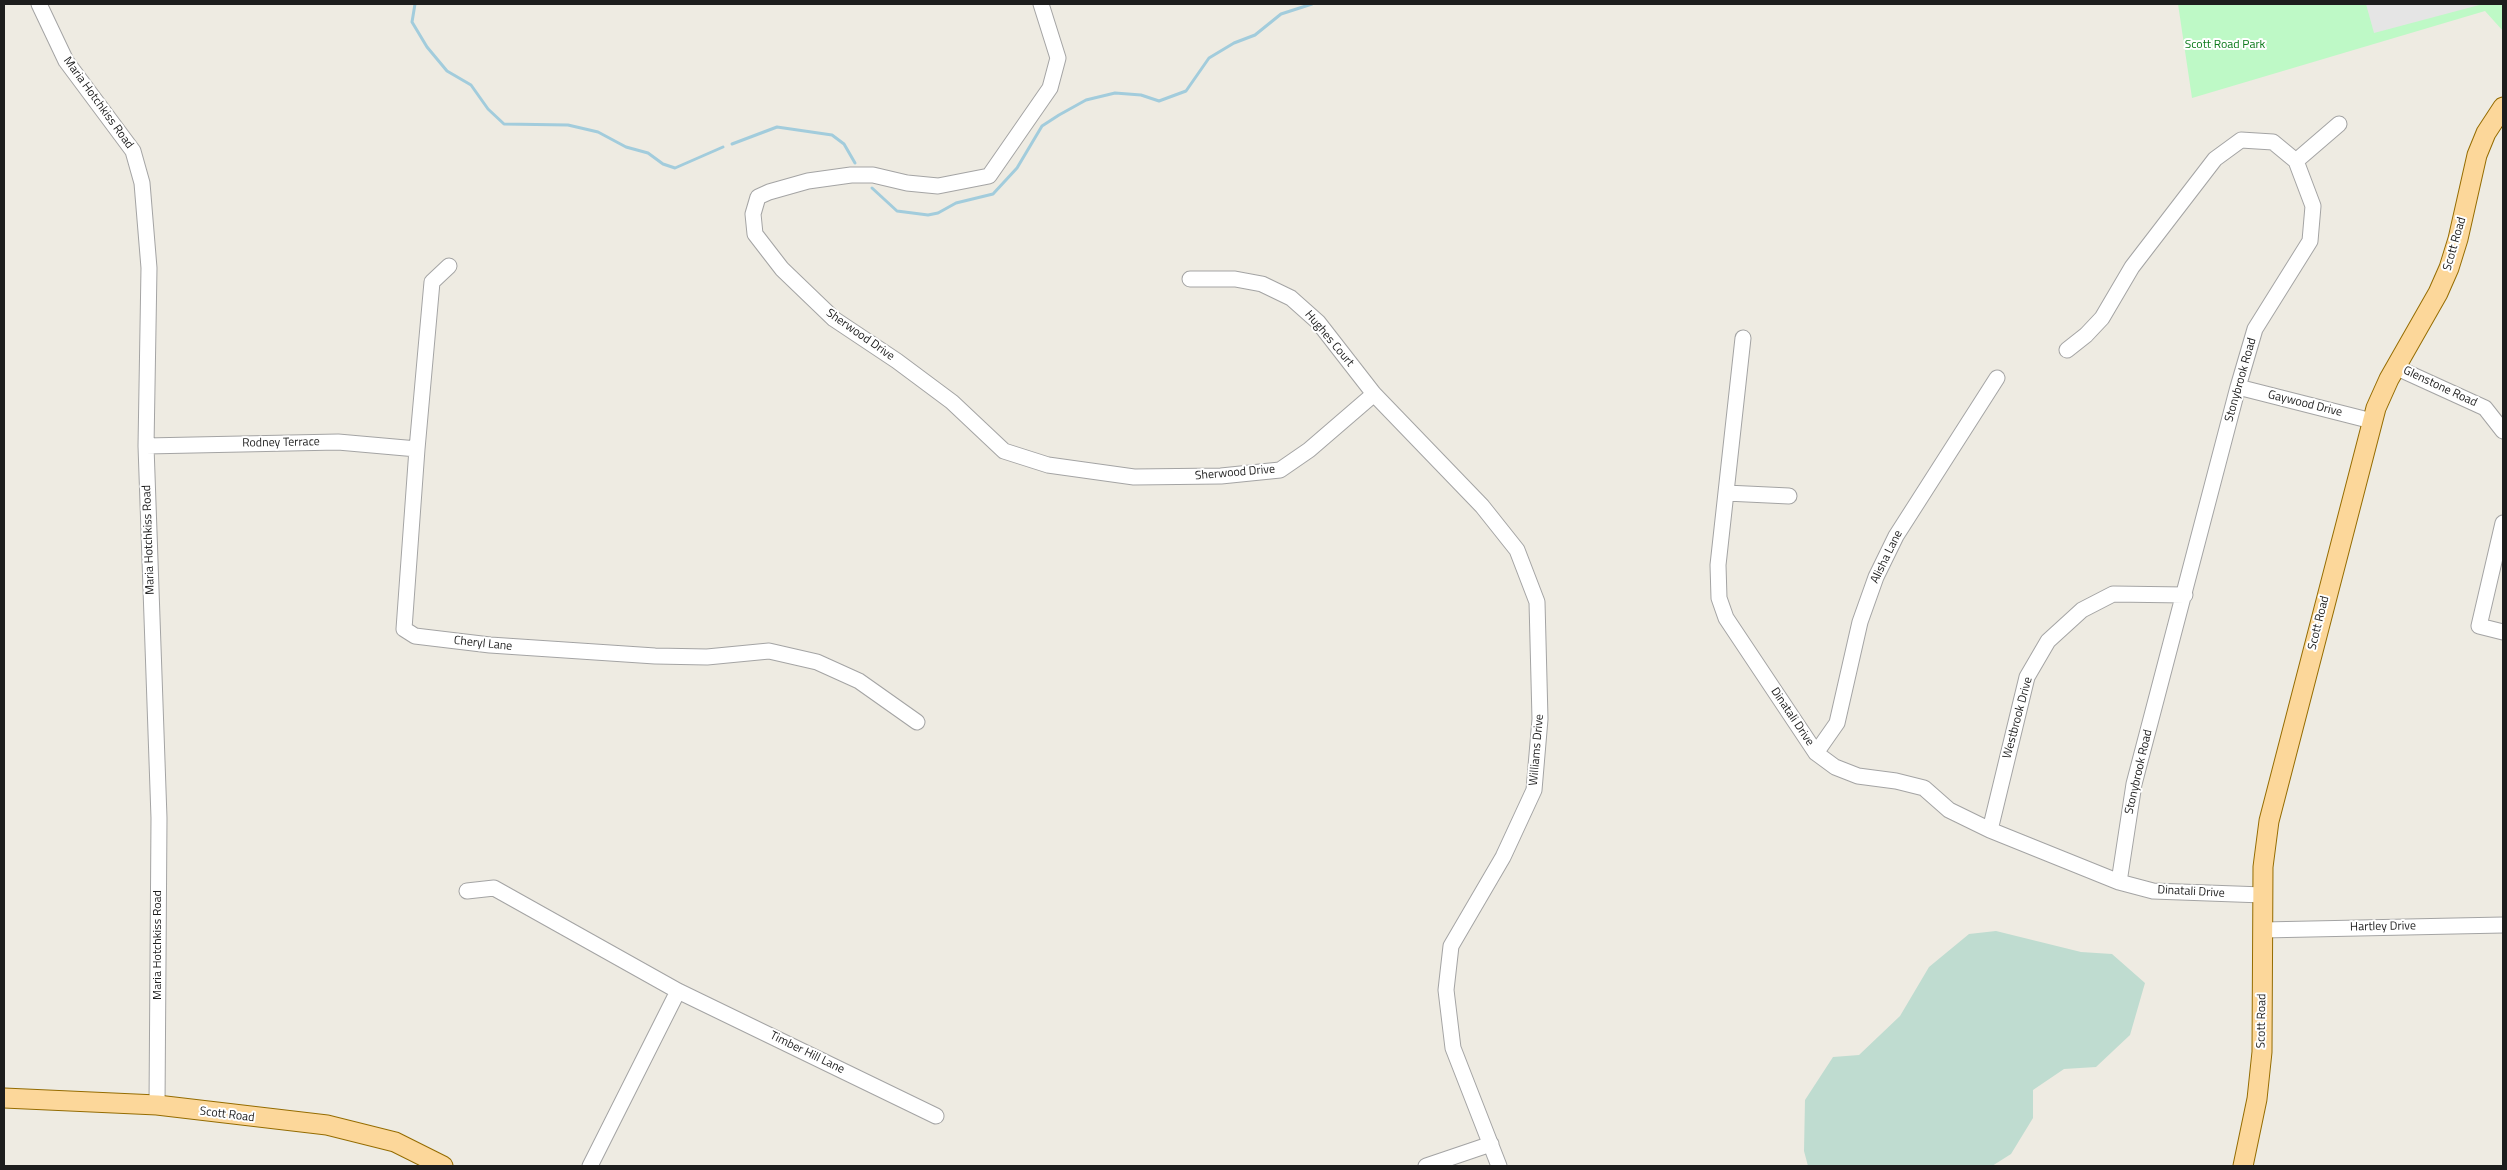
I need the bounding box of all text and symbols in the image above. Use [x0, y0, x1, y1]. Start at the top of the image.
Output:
park label: Scott Road Park [2185, 38, 2265, 52]
street label: Maria Hotchkiss Road [60, 54, 136, 152]
street label: Scott Road [2440, 216, 2470, 272]
street label: Sherwood Drive [823, 306, 897, 364]
street label: Hughes Court [1301, 308, 1357, 370]
street label: Stonybrook Road [2222, 336, 2260, 424]
street label: Glenstone Road [2401, 364, 2479, 410]
street label: Gaywood Drive [2266, 388, 2344, 420]
street label: Rodney Terrace [242, 435, 320, 451]
street label: Sherwood Drive [1194, 462, 1276, 484]
street label: Maria Hotchkiss Road [140, 485, 158, 595]
street label: Alisha Lane [1868, 528, 1906, 586]
street label: Scott Road [2305, 595, 2333, 651]
street label: Cheryl Lane [453, 634, 513, 654]
street label: Westbrook Drive [2000, 676, 2036, 760]
street label: Dinatali Drive [1767, 685, 1817, 749]
street label: Williams Drive [1527, 714, 1547, 786]
street label: Stonybrook Road [2122, 728, 2156, 816]
street label: Dinatali Drive [2157, 883, 2225, 901]
street label: Maria Hotchkiss Road [151, 890, 165, 1000]
street label: Hartley Drive [2350, 919, 2416, 935]
street label: Scott Road [2254, 993, 2270, 1049]
street label: Timber Hill Lane [767, 1029, 847, 1077]
street label: Scott Road [199, 1105, 255, 1125]

